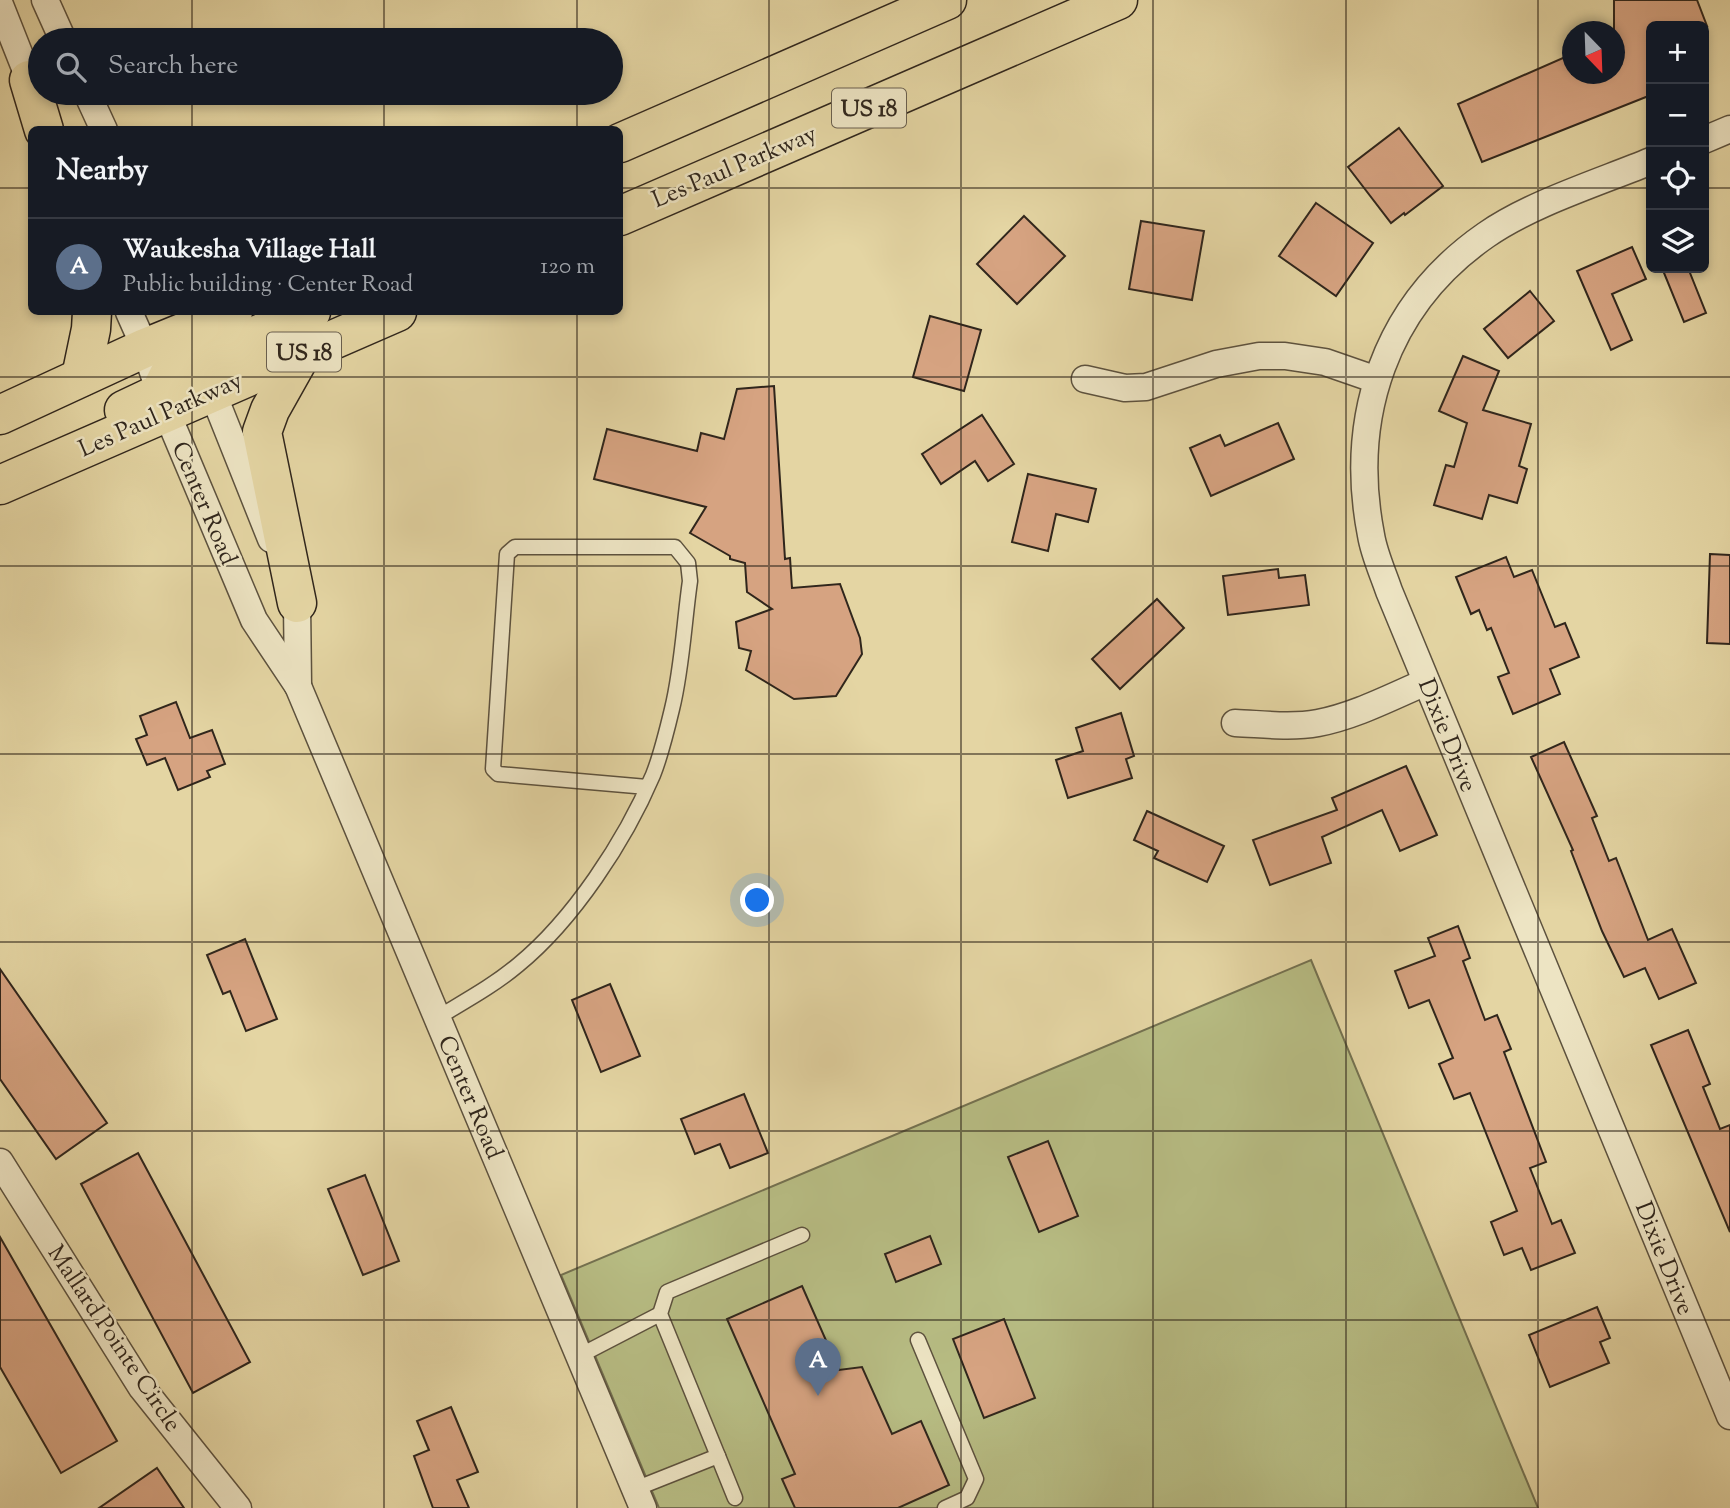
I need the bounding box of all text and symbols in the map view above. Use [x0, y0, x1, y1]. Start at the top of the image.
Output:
north arrow [1562, 21, 1625, 84]
map controls [1646, 21, 1709, 273]
button: + [1646, 21, 1709, 84]
search box [28, 28, 623, 105]
icon: search [52, 48, 90, 86]
text: Search here [108, 48, 238, 85]
button: − [1646, 84, 1709, 147]
road number: US 18 [832, 88, 906, 128]
street label: Les Paul Parkway [647, 118, 822, 218]
button: locate [1646, 147, 1709, 210]
text: Nearby [56, 150, 148, 193]
button: layers [1646, 210, 1709, 273]
text: Waukesha Village Hall [123, 232, 376, 269]
text: A [70, 251, 88, 284]
text: 120 m [540, 251, 595, 284]
text: Public building · Center Road [123, 269, 413, 302]
road number: US 18 [267, 332, 341, 372]
street label: Les Paul Parkway [74, 365, 248, 467]
street label: Center Road [162, 437, 245, 571]
street label: Dixie Drive [1408, 674, 1484, 798]
your location [740, 883, 774, 917]
street label: Center Road [428, 1031, 511, 1165]
street label: Dixie Drive [1625, 1197, 1701, 1321]
street label: Mallard Pointe Circle [38, 1239, 189, 1439]
pin: A [795, 1338, 841, 1396]

